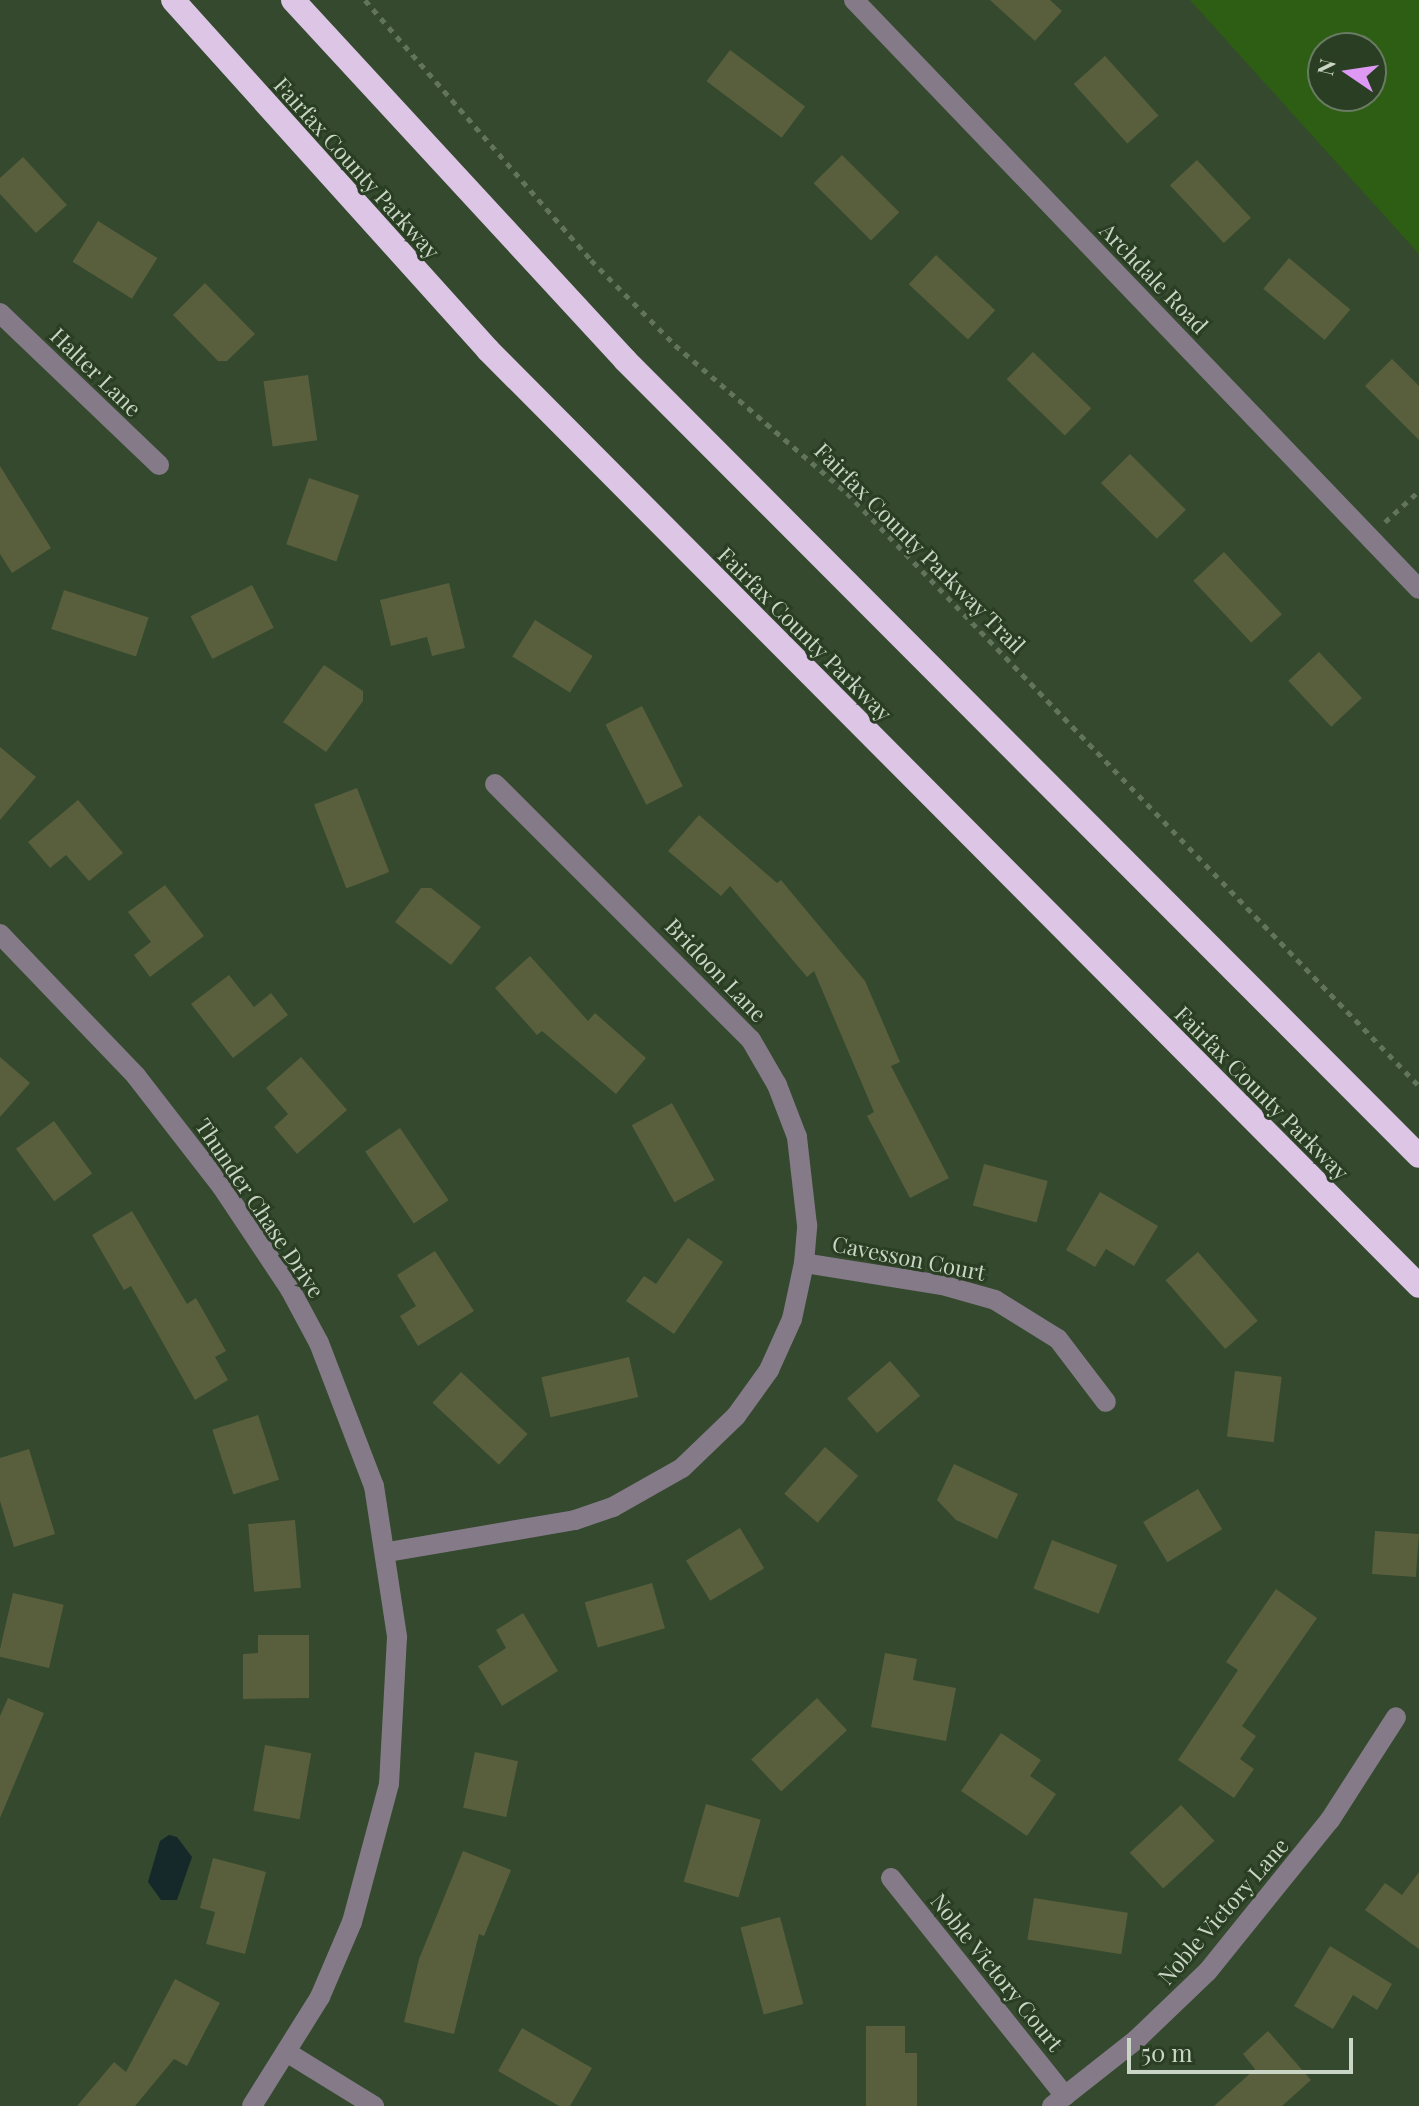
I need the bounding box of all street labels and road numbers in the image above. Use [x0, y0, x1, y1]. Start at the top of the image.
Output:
street label: Fairfax County Parkway [268, 72, 446, 264]
street label: Archdale Road [1095, 217, 1213, 339]
street label: Halter Lane [45, 322, 147, 422]
street label: Fairfax County Parkway Trail [809, 437, 1031, 659]
street label: Fairfax County Parkway [712, 541, 898, 727]
street label: Bridoon Lane [660, 913, 772, 1027]
street label: Fairfax County Parkway [1169, 1000, 1355, 1186]
street label: Thunder Chase Drive [190, 1113, 330, 1303]
street label: Cavesson Court [830, 1230, 988, 1286]
street label: Noble Victory Lane [1152, 1832, 1294, 1990]
street label: Noble Victory Court [925, 1887, 1069, 2057]

